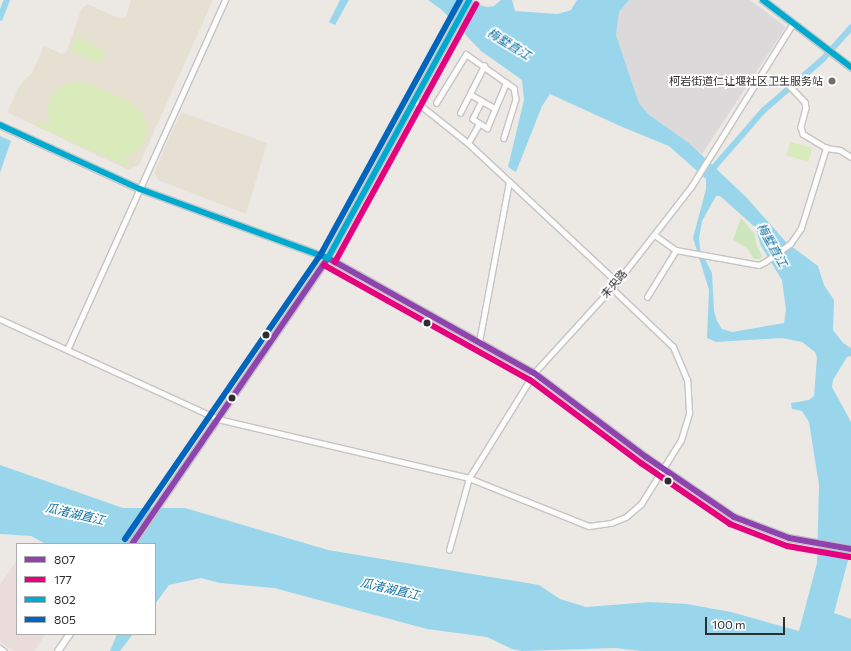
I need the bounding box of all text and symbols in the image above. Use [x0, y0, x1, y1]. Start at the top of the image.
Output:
water label: 梅墅直江 [485, 25, 533, 63]
place label: 柯岩街道仁让堰社区卫生服务站 [669, 74, 823, 88]
marker: 柯岩街道仁让堰社区卫生服务站 [826, 75, 838, 87]
water label: 梅墅直江 [754, 221, 790, 269]
street label: 未央路 [598, 267, 630, 301]
unlabelled marker [422, 318, 432, 328]
unlabelled marker [261, 330, 271, 340]
unlabelled marker [227, 393, 237, 403]
unlabelled marker [663, 476, 673, 486]
water label: 瓜渚湖直江 [44, 500, 106, 528]
legend [16, 543, 156, 635]
text: 807 [54, 552, 75, 566]
text: 177 [54, 572, 72, 586]
water label: 瓜渚湖直江 [359, 575, 421, 603]
text: 802 [54, 592, 76, 606]
scale bar [707, 609, 787, 635]
text: 805 [54, 612, 76, 626]
text: 100 m [712, 617, 746, 631]

